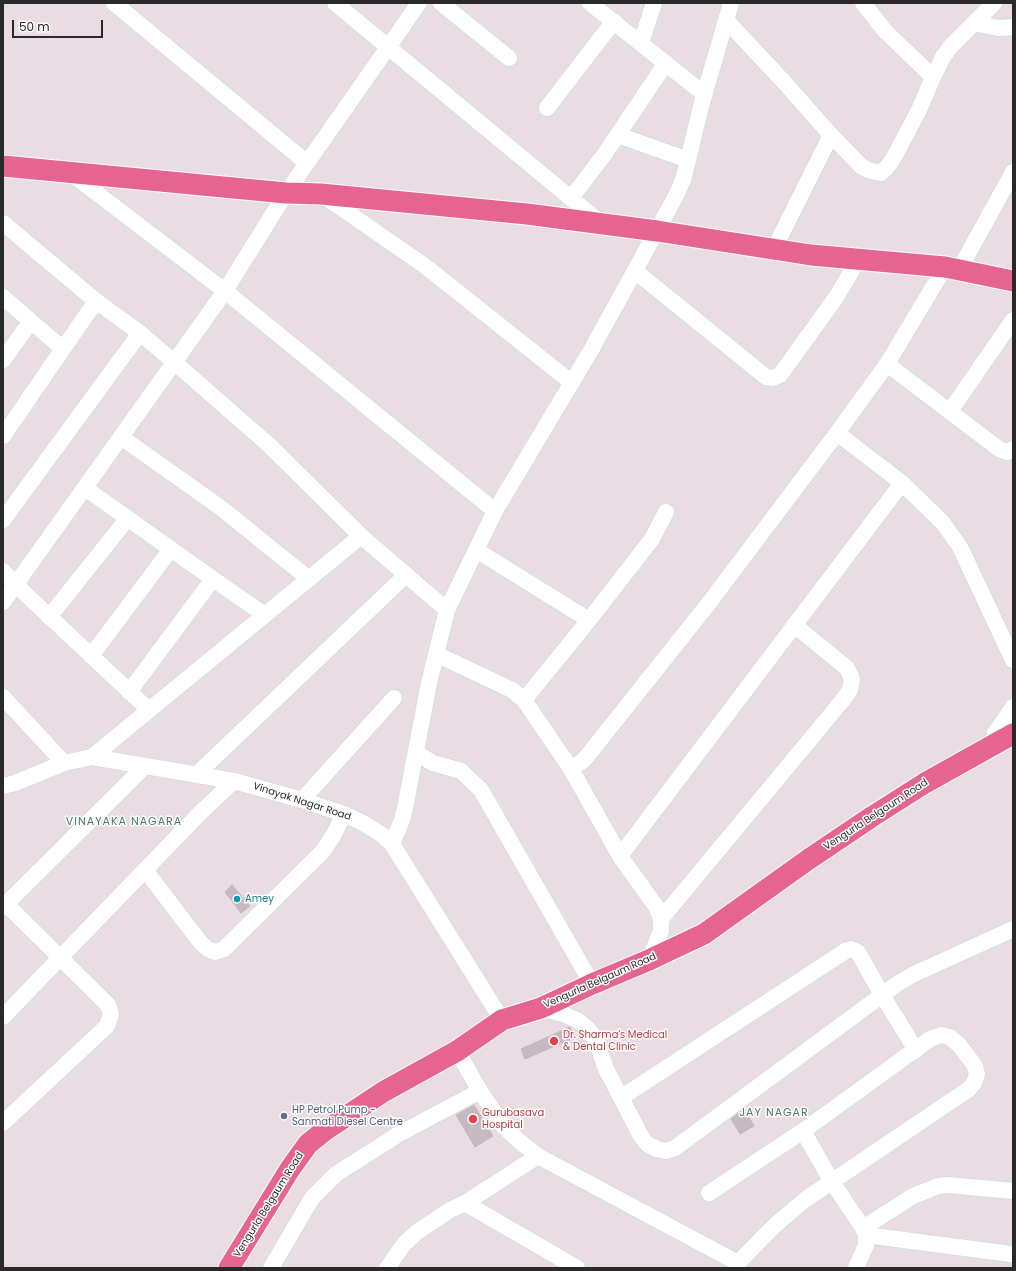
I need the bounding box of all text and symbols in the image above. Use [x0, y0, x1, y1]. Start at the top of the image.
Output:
scale bar [14, 12, 105, 38]
text: 50 m [19, 18, 50, 35]
street label: Vengurla Belgaum Road [822, 777, 930, 853]
street label: Vinayak Nagar Road [251, 780, 353, 824]
district label: VINAYAKA NAGARA [66, 815, 182, 829]
place label: Amey [245, 893, 274, 905]
marker: Amey [232, 894, 242, 904]
street label: Vengurla Belgaum Road [542, 951, 658, 1011]
place label: Dr. Sharma's Medical & Dental Clinic [563, 1029, 667, 1052]
marker: Dr. Sharma's Medical & Dental Clinic [548, 1035, 560, 1047]
place label: HP Petrol Pump - Sanmati Diesel Centre [292, 1104, 403, 1128]
district label: JAY NAGAR [739, 1106, 809, 1120]
place label: Gurubasava Hospital [482, 1107, 544, 1130]
marker: HP Petrol Pump - Sanmati Diesel Centre [279, 1111, 289, 1121]
marker: Gurubasava Hospital [467, 1113, 479, 1125]
street label: Vengurla Belgaum Road [232, 1150, 306, 1260]

